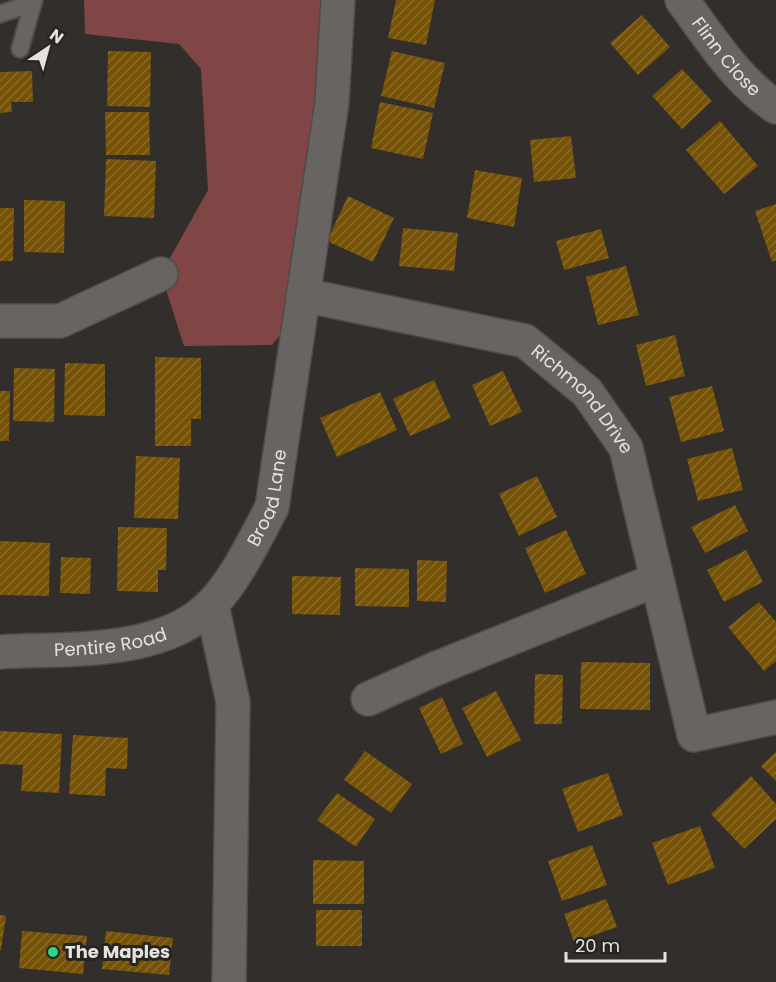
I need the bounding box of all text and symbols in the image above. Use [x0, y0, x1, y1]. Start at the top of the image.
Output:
street label: Flinn Close [686, 12, 766, 102]
north arrow [18, 18, 78, 78]
text: N [45, 23, 68, 49]
street label: Richmond Drive [526, 338, 639, 459]
street label: Broad Lane [241, 447, 292, 551]
street label: Pentire Road [54, 621, 170, 662]
scale bar [566, 925, 665, 963]
text: 20 m [575, 933, 620, 958]
place label: The Maples [65, 939, 170, 964]
marker: The Maples [46, 945, 60, 959]

